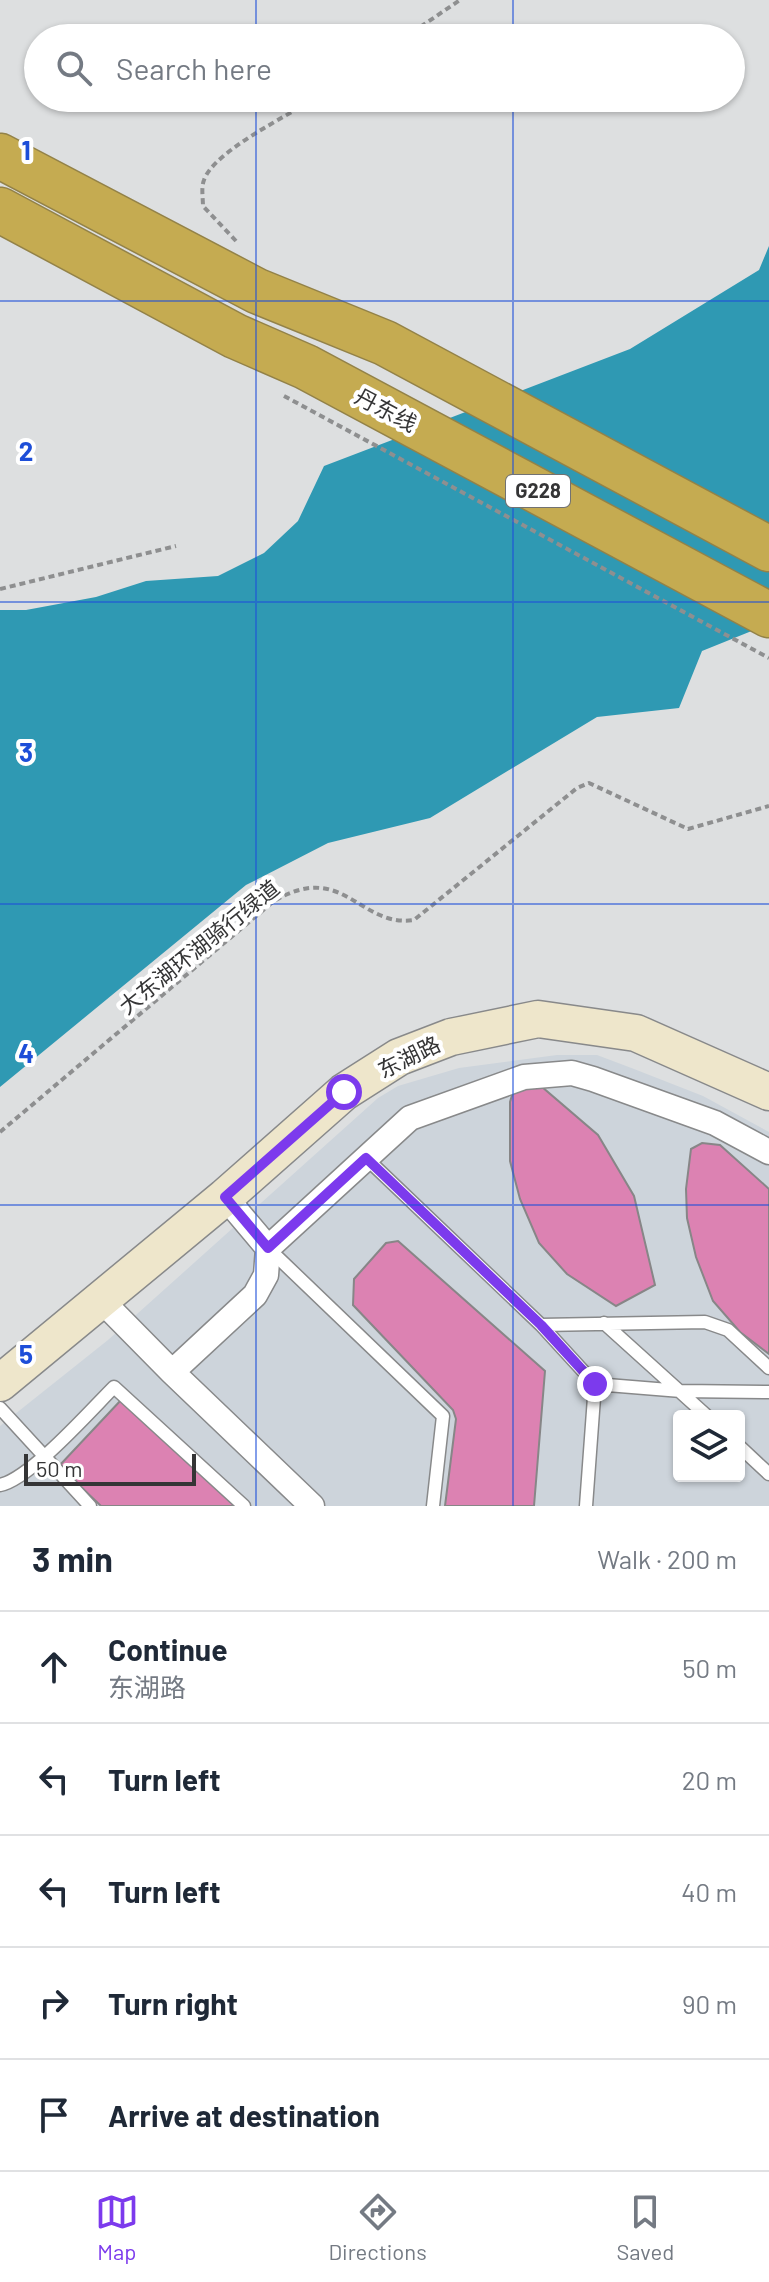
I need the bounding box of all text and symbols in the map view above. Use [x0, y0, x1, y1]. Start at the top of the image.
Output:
search box [24, 24, 745, 112]
icon: search [52, 46, 96, 90]
text: Search here [116, 50, 272, 86]
text: 1 [21, 134, 31, 165]
street label: 丹东线 [351, 382, 422, 436]
text: 2 [19, 435, 33, 466]
road number: G228 [506, 475, 570, 507]
text: 3 [19, 736, 33, 767]
street label: 大东湖环湖骑行绿道 [113, 874, 283, 1019]
street label: 东湖路 [373, 1030, 444, 1082]
text: 4 [18, 1037, 34, 1068]
route start [326, 1074, 362, 1110]
text: 5 [19, 1338, 33, 1369]
route end [577, 1366, 613, 1402]
map controls [673, 1410, 745, 1482]
button: layers [673, 1410, 745, 1482]
scale bar [24, 1450, 196, 1486]
text: 50 m [36, 1455, 82, 1481]
text: 3 min [32, 1538, 113, 1579]
text: Walk · 200 m [597, 1543, 737, 1574]
text: Continue [108, 1631, 228, 1667]
icon: ahead [32, 1645, 76, 1689]
text: 50 m [682, 1652, 737, 1683]
text: 东湖路 [108, 1671, 186, 1702]
icon: left [32, 1757, 76, 1801]
text: Turn left [108, 1761, 221, 1797]
text: 20 m [682, 1764, 737, 1795]
icon: left [32, 1869, 76, 1913]
text: Turn left [108, 1873, 221, 1909]
text: 40 m [681, 1876, 737, 1907]
icon: right [32, 1981, 76, 2025]
text: Turn right [108, 1985, 238, 2021]
text: 90 m [682, 1988, 737, 2019]
icon: arrive [32, 2093, 76, 2137]
text: Arrive at destination [108, 2097, 380, 2133]
tab: Map [95, 2190, 139, 2264]
tab: Directions [328, 2190, 427, 2264]
tab: Saved [616, 2190, 674, 2264]

